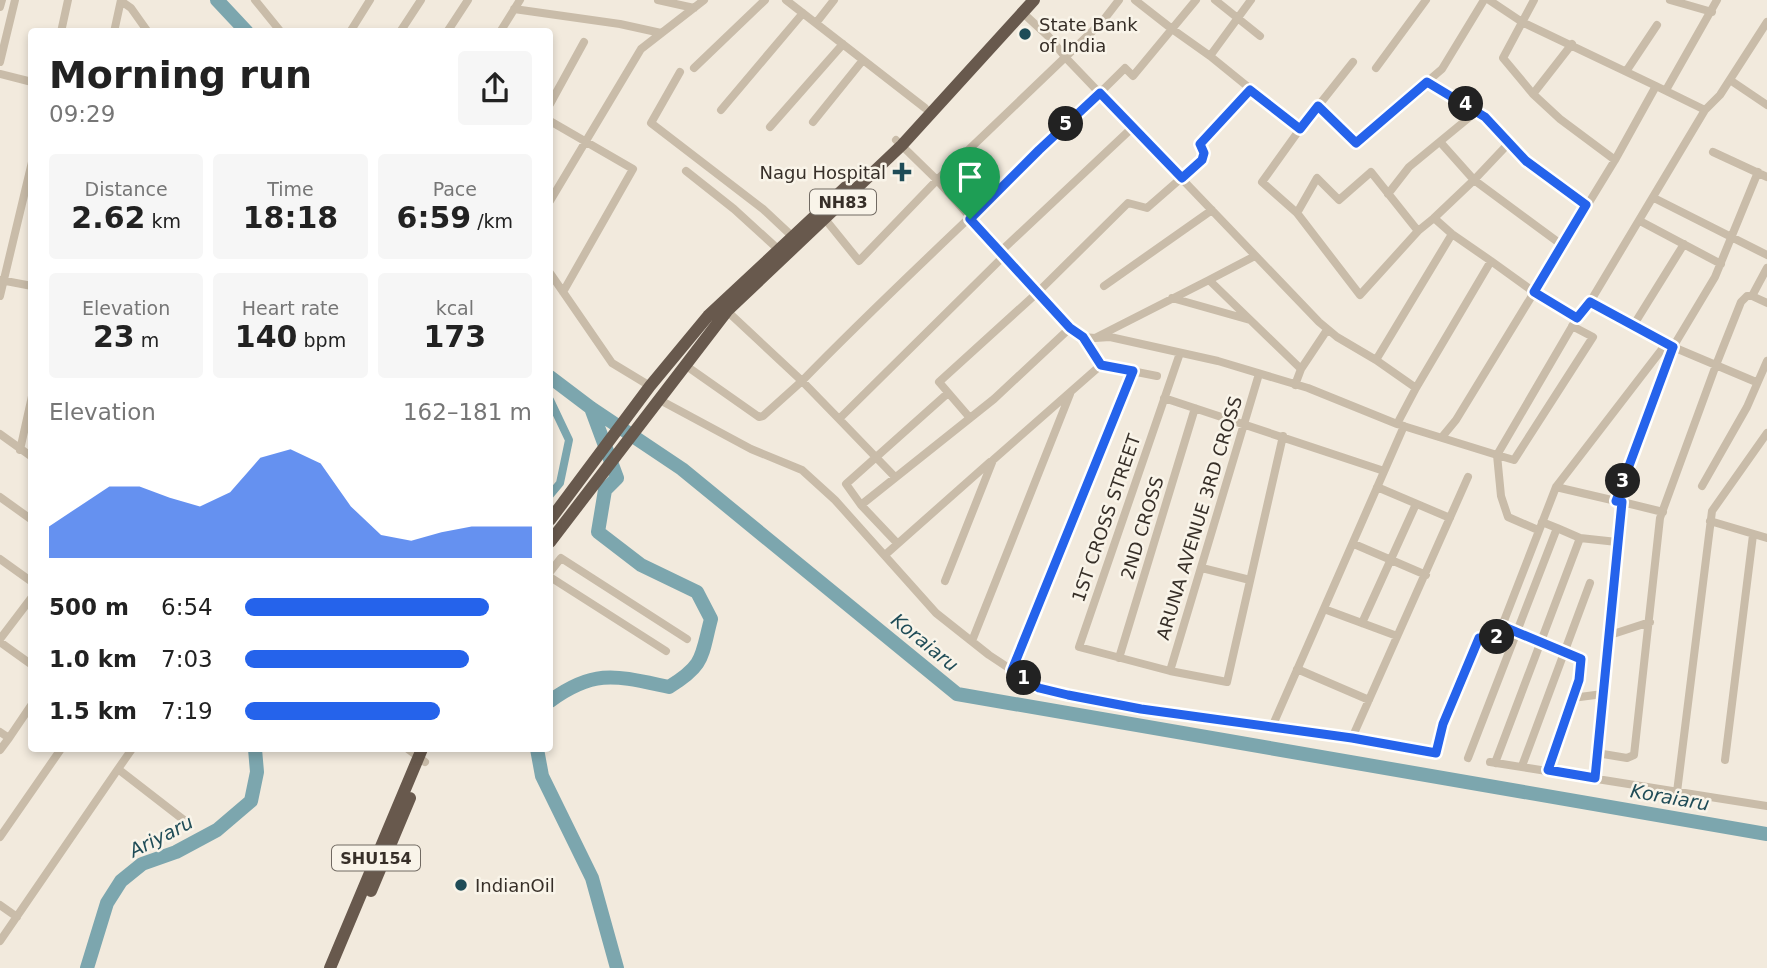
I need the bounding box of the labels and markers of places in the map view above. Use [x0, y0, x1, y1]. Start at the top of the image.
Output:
place label: State Bank of India [1039, 14, 1138, 56]
marker: State Bank of India [1017, 26, 1033, 42]
pin: 4 [1448, 86, 1484, 122]
pin: 5 [1048, 106, 1084, 142]
pin [940, 147, 1000, 219]
place label: Nagu Hospital [760, 162, 886, 183]
marker: Nagu Hospital [892, 162, 912, 182]
pin: 3 [1606, 463, 1640, 498]
pin: 2 [1480, 620, 1514, 654]
pin: 1 [1006, 660, 1042, 696]
place label: IndianOil [475, 875, 555, 896]
marker: IndianOil [453, 877, 469, 893]

